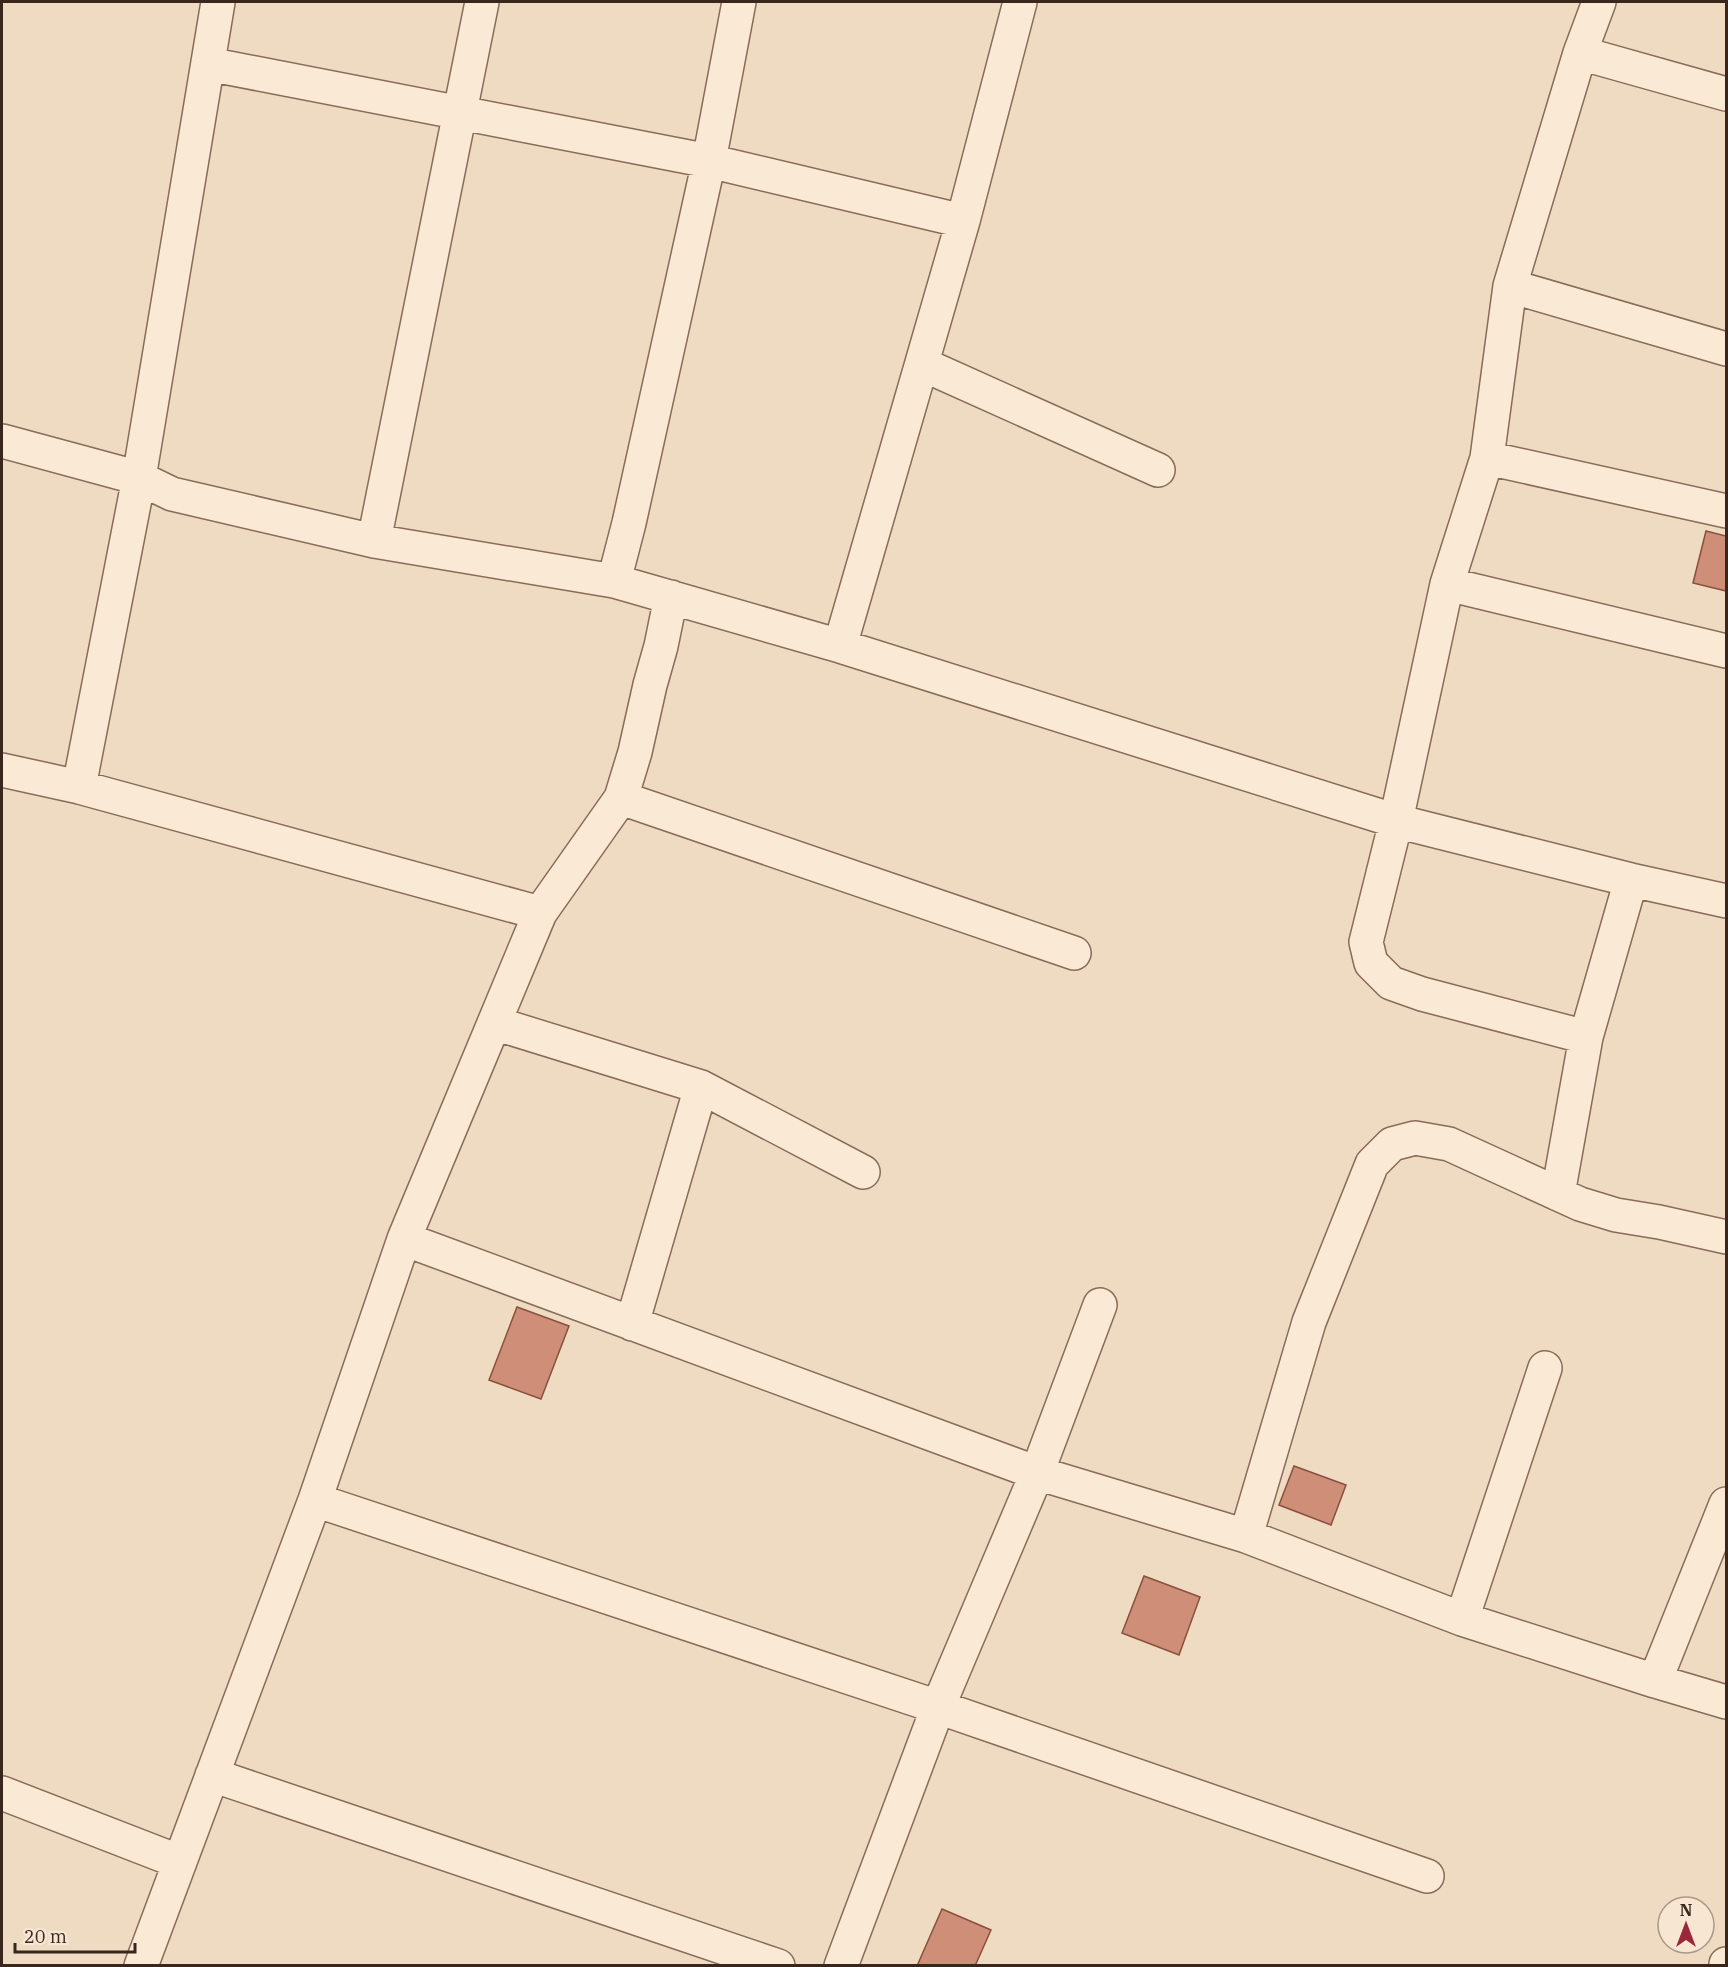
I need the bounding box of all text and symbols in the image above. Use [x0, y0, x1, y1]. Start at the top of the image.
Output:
north arrow [1656, 1895, 1716, 1955]
text: N [1680, 1900, 1692, 1920]
scale bar [15, 1916, 135, 1954]
text: 20 m [24, 1925, 67, 1948]

